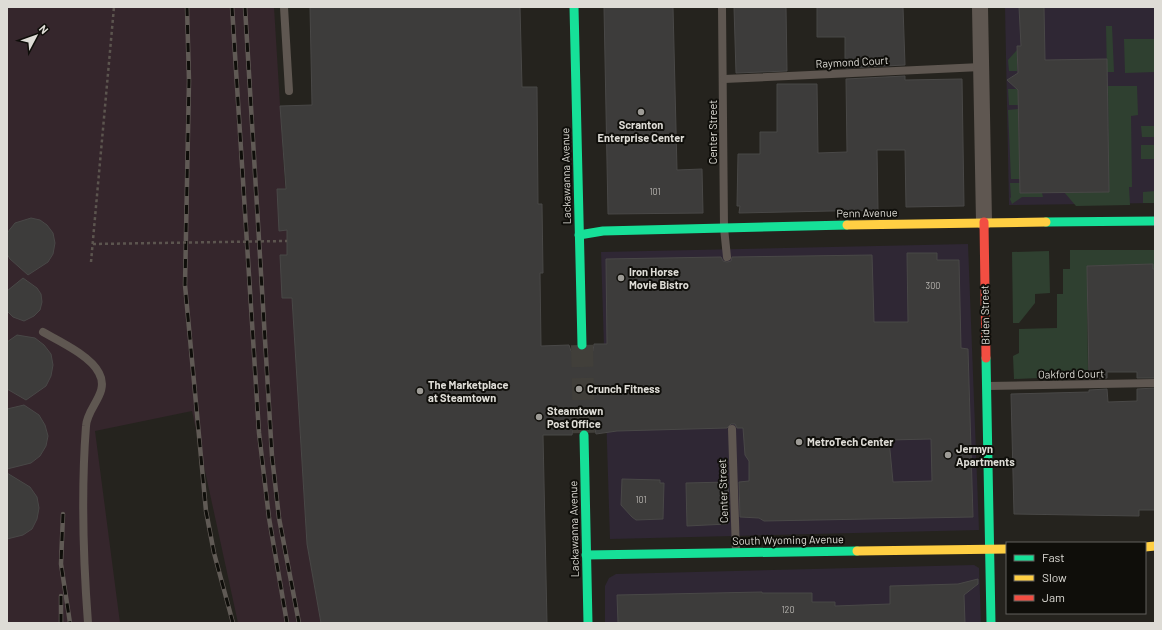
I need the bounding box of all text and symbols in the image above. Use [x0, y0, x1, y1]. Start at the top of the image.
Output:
north arrow [16, 16, 56, 56]
text: N [37, 22, 51, 36]
street label: Raymond Court [815, 53, 889, 70]
street label: Center Street [706, 100, 719, 164]
marker: Scranton Enterprise Center [636, 107, 646, 117]
place label: Scranton Enterprise Center [598, 118, 685, 144]
street label: Lackawanna Avenue [558, 127, 573, 224]
house number: 101 [649, 186, 661, 197]
street label: Penn Avenue [836, 205, 898, 220]
place label: Iron Horse Movie Bistro [629, 265, 689, 291]
marker: Iron Horse Movie Bistro [616, 273, 626, 283]
house number: 300 [926, 280, 940, 291]
street label: Biden Street [977, 285, 992, 345]
street label: Oakford Court [1038, 366, 1104, 381]
place label: The Marketplace at Steamtown [428, 378, 509, 404]
place label: Crunch Fitness [587, 382, 661, 395]
marker: Crunch Fitness [574, 384, 584, 394]
marker: The Marketplace at Steamtown [415, 386, 425, 396]
place label: Steamtown Post Office [547, 404, 603, 430]
marker: Steamtown Post Office [534, 412, 544, 422]
place label: MetroTech Center [807, 435, 894, 448]
marker: MetroTech Center [794, 437, 804, 447]
place label: Jermyn Apartments [956, 442, 1015, 468]
marker: Jermyn Apartments [943, 450, 953, 460]
street label: Center Street [715, 459, 730, 523]
street label: Lackawanna Avenue [566, 480, 581, 577]
house number: 101 [635, 494, 647, 505]
street label: South Wyoming Avenue [732, 532, 844, 547]
legend [1006, 542, 1146, 614]
text: Fast [1042, 550, 1065, 564]
text: Slow [1042, 570, 1067, 584]
text: Jam [1042, 590, 1065, 604]
house number: 120 [781, 604, 795, 615]

